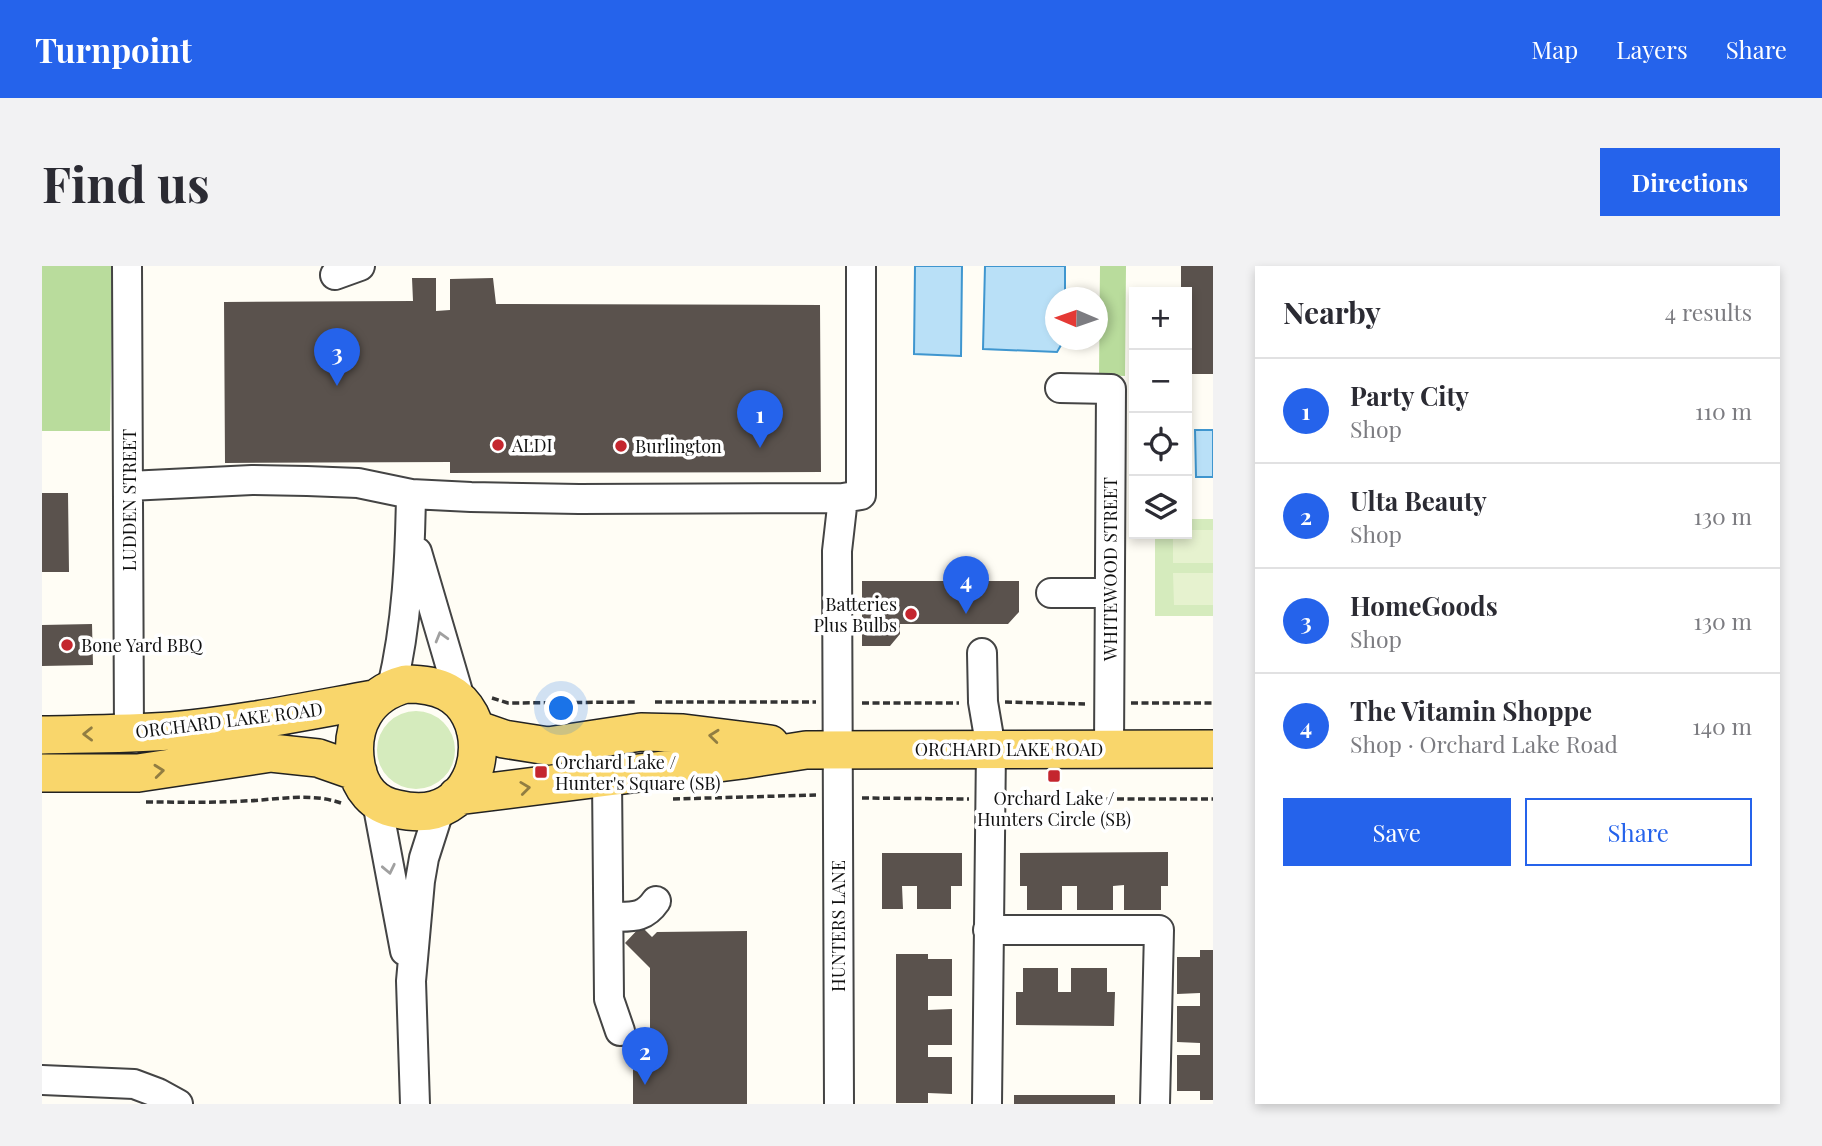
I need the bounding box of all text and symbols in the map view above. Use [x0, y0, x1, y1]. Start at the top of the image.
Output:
text: Turnpoint [35, 27, 192, 71]
text: Map [1532, 33, 1578, 65]
text: Layers [1616, 33, 1688, 65]
text: Share [1726, 33, 1787, 65]
button: Directions [1600, 148, 1780, 216]
text: Find us [42, 150, 210, 215]
north arrow [1045, 287, 1108, 350]
map controls [1129, 287, 1192, 539]
button: + [1129, 287, 1192, 350]
text: Nearby [1283, 292, 1381, 332]
text: 4 results [1665, 296, 1752, 327]
pin: 3 [314, 328, 360, 386]
button: − [1129, 350, 1192, 413]
text: Party City [1350, 378, 1469, 413]
pin: 1 [737, 390, 783, 448]
text: 1 [1302, 395, 1310, 426]
text: 110 m [1695, 395, 1752, 426]
button: locate [1129, 413, 1192, 476]
text: Shop [1350, 413, 1402, 444]
street label: LUDDEN STREET [117, 429, 141, 571]
place label: ALDI [511, 433, 553, 457]
place label: Burlington [635, 434, 722, 458]
marker: ALDI [490, 437, 506, 453]
marker: Burlington [613, 438, 629, 454]
button: layers [1129, 476, 1192, 539]
street label: WHITEWOOD STREET [1098, 477, 1122, 662]
text: Ulta Beauty [1350, 483, 1487, 518]
text: 2 [1300, 500, 1312, 531]
text: 130 m [1694, 500, 1752, 531]
text: Shop [1350, 518, 1402, 549]
pin: 4 [943, 556, 989, 614]
text: HomeGoods [1350, 588, 1498, 623]
place label: Batteries Plus Bulbs [813, 592, 897, 637]
text: 3 [1300, 605, 1312, 636]
text: 130 m [1694, 605, 1752, 636]
marker: Batteries Plus Bulbs [903, 606, 919, 622]
text: Shop [1350, 623, 1402, 654]
one-way arrow [434, 631, 449, 643]
place label: Bone Yard BBQ [81, 633, 203, 657]
marker: Bone Yard BBQ [59, 637, 75, 653]
your location [544, 691, 578, 725]
text: The Vitamin Shoppe [1350, 693, 1592, 728]
street label: ORCHARD LAKE ROAD [134, 697, 324, 743]
text: 4 [1300, 710, 1312, 741]
text: 140 m [1692, 710, 1752, 741]
one-way arrow [82, 727, 93, 742]
text: Shop · Orchard Lake Road [1350, 728, 1618, 759]
one-way arrow [708, 729, 720, 744]
street label: ORCHARD LAKE ROAD [915, 737, 1103, 761]
place label: Orchard Lake / Hunter's Square (SB) [555, 750, 720, 795]
one-way arrow [154, 764, 165, 779]
marker: Orchard Lake / Hunter's Square (SB) [533, 764, 549, 780]
marker: Orchard Lake / Hunters Circle (SB) [1046, 768, 1062, 784]
one-way arrow [519, 780, 531, 795]
place label: Orchard Lake / Hunters Circle (SB) [977, 786, 1131, 831]
button: Save [1283, 798, 1511, 866]
button: Share [1525, 798, 1752, 866]
street label: HUNTERS LANE [826, 860, 850, 992]
one-way arrow [380, 863, 395, 875]
pin: 2 [622, 1027, 668, 1085]

